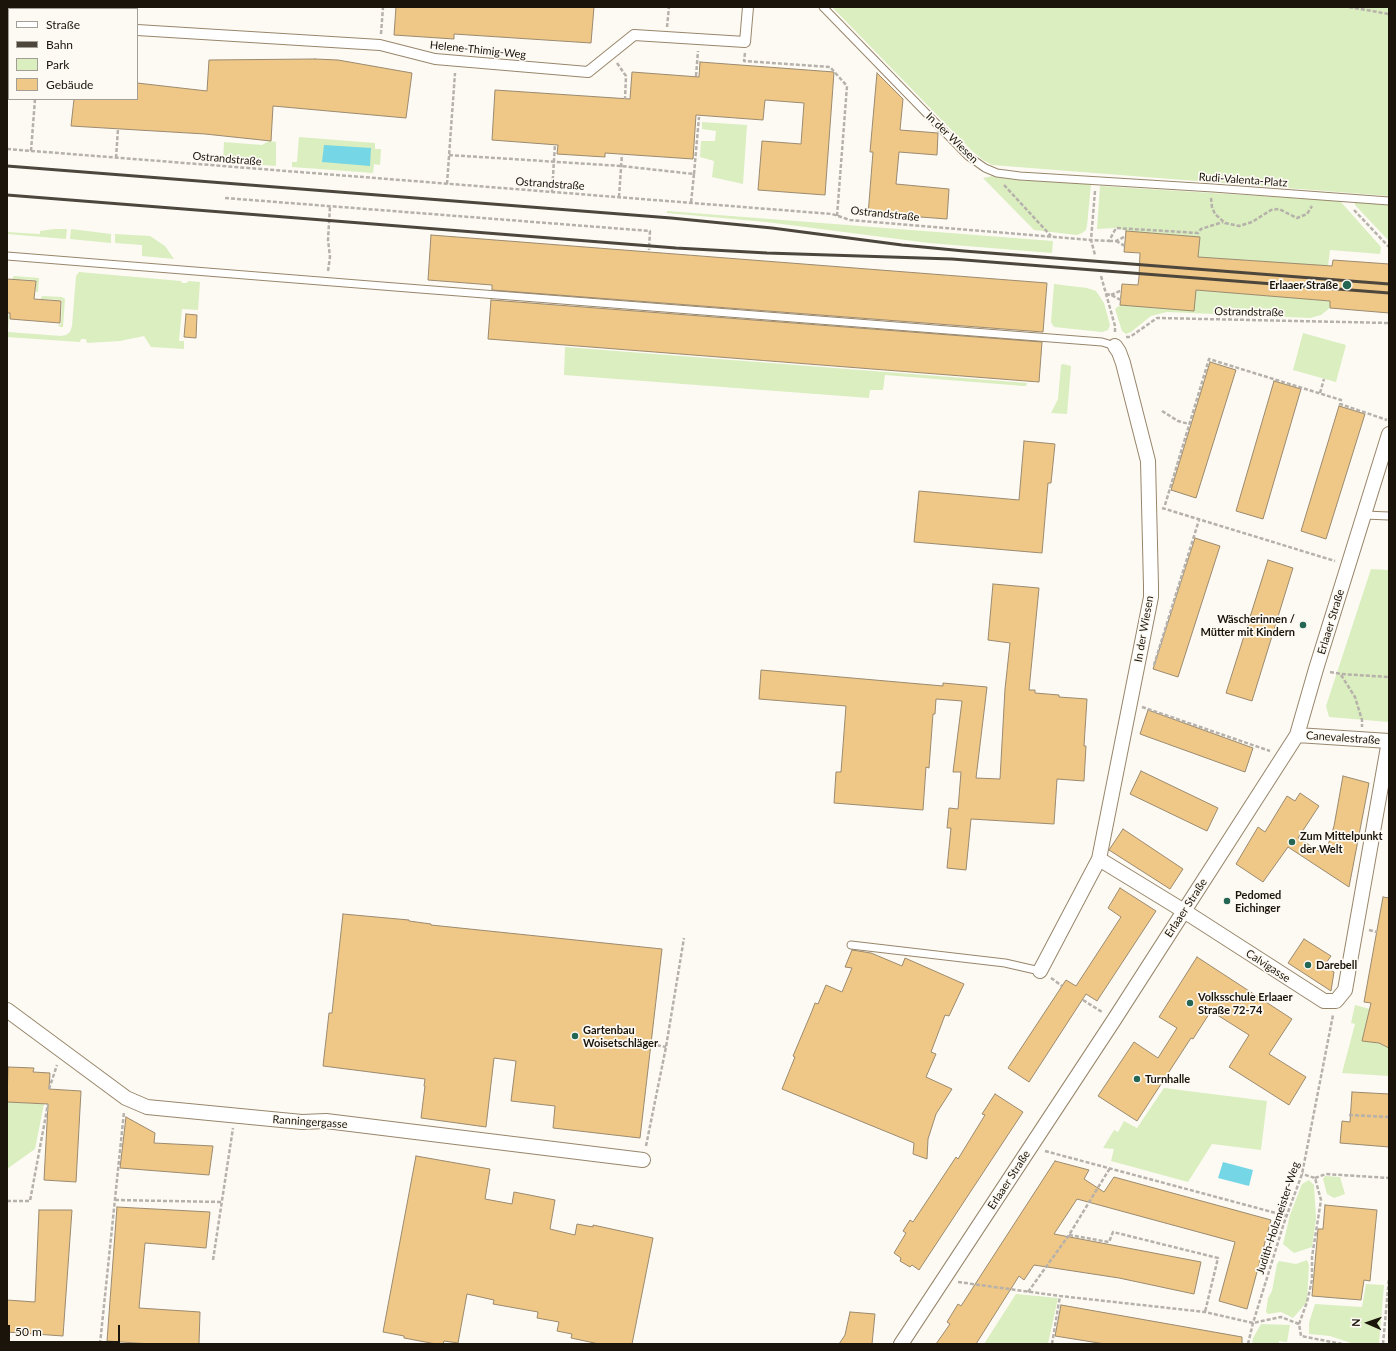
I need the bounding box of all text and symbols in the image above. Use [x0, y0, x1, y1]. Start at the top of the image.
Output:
legend [8, 8, 138, 100]
text: Straße [46, 17, 80, 32]
text: Bahn [46, 37, 73, 52]
street label: Helene-Thimig-Weg [429, 38, 527, 62]
text: Park [46, 57, 69, 72]
text: Gebäude [46, 77, 93, 92]
street label: In der Wiesen [923, 110, 981, 166]
street label: Ostrandstraße [192, 149, 262, 169]
street label: Rudi-Valenta-Platz [1198, 170, 1288, 190]
street label: Ostrandstraße [515, 175, 585, 193]
street label: Ostrandstraße [850, 204, 920, 224]
place label: Erlaaer Straße [1269, 278, 1338, 292]
marker: Erlaaer Straße [1341, 279, 1353, 291]
street label: Ostrandstraße [1214, 305, 1284, 319]
street label: Erlaaer Straße [1315, 588, 1347, 656]
street label: In der Wiesen [1132, 595, 1156, 663]
place label: Wäscherinnen / Mütter mit Kindern [1200, 612, 1295, 638]
marker: Wäscherinnen / Mütter mit Kindern [1298, 620, 1308, 630]
street label: Canevalestraße [1305, 729, 1381, 747]
place label: Zum Mittelpunkt der Welt [1300, 829, 1383, 855]
marker: Zum Mittelpunkt der Welt [1287, 837, 1297, 847]
street label: Erlaaer Straße [1162, 876, 1210, 940]
place label: Pedomed Eichinger [1235, 888, 1281, 914]
marker: Pedomed Eichinger [1222, 896, 1232, 906]
street label: Calvigasse [1243, 947, 1293, 985]
place label: Darebell [1316, 958, 1357, 972]
marker: Darebell [1303, 960, 1313, 970]
place label: Volksschule Erlaaer Straße 72-74 [1198, 990, 1293, 1016]
marker: Volksschule Erlaaer Straße 72-74 [1185, 998, 1195, 1008]
place label: Gartenbau Woisetschläger [583, 1023, 658, 1049]
marker: Gartenbau Woisetschläger [570, 1031, 580, 1041]
place label: Turnhalle [1145, 1072, 1190, 1086]
marker: Turnhalle [1132, 1074, 1142, 1084]
street label: Ranningergasse [272, 1113, 348, 1131]
street label: Erlaaer Straße [985, 1148, 1033, 1212]
street label: Judith-Holzmeister-Weg [1254, 1160, 1302, 1276]
north arrow [1348, 1303, 1388, 1343]
scale bar [10, 1317, 122, 1343]
text: N [1349, 1318, 1362, 1327]
text: 50 m [15, 1324, 42, 1339]

